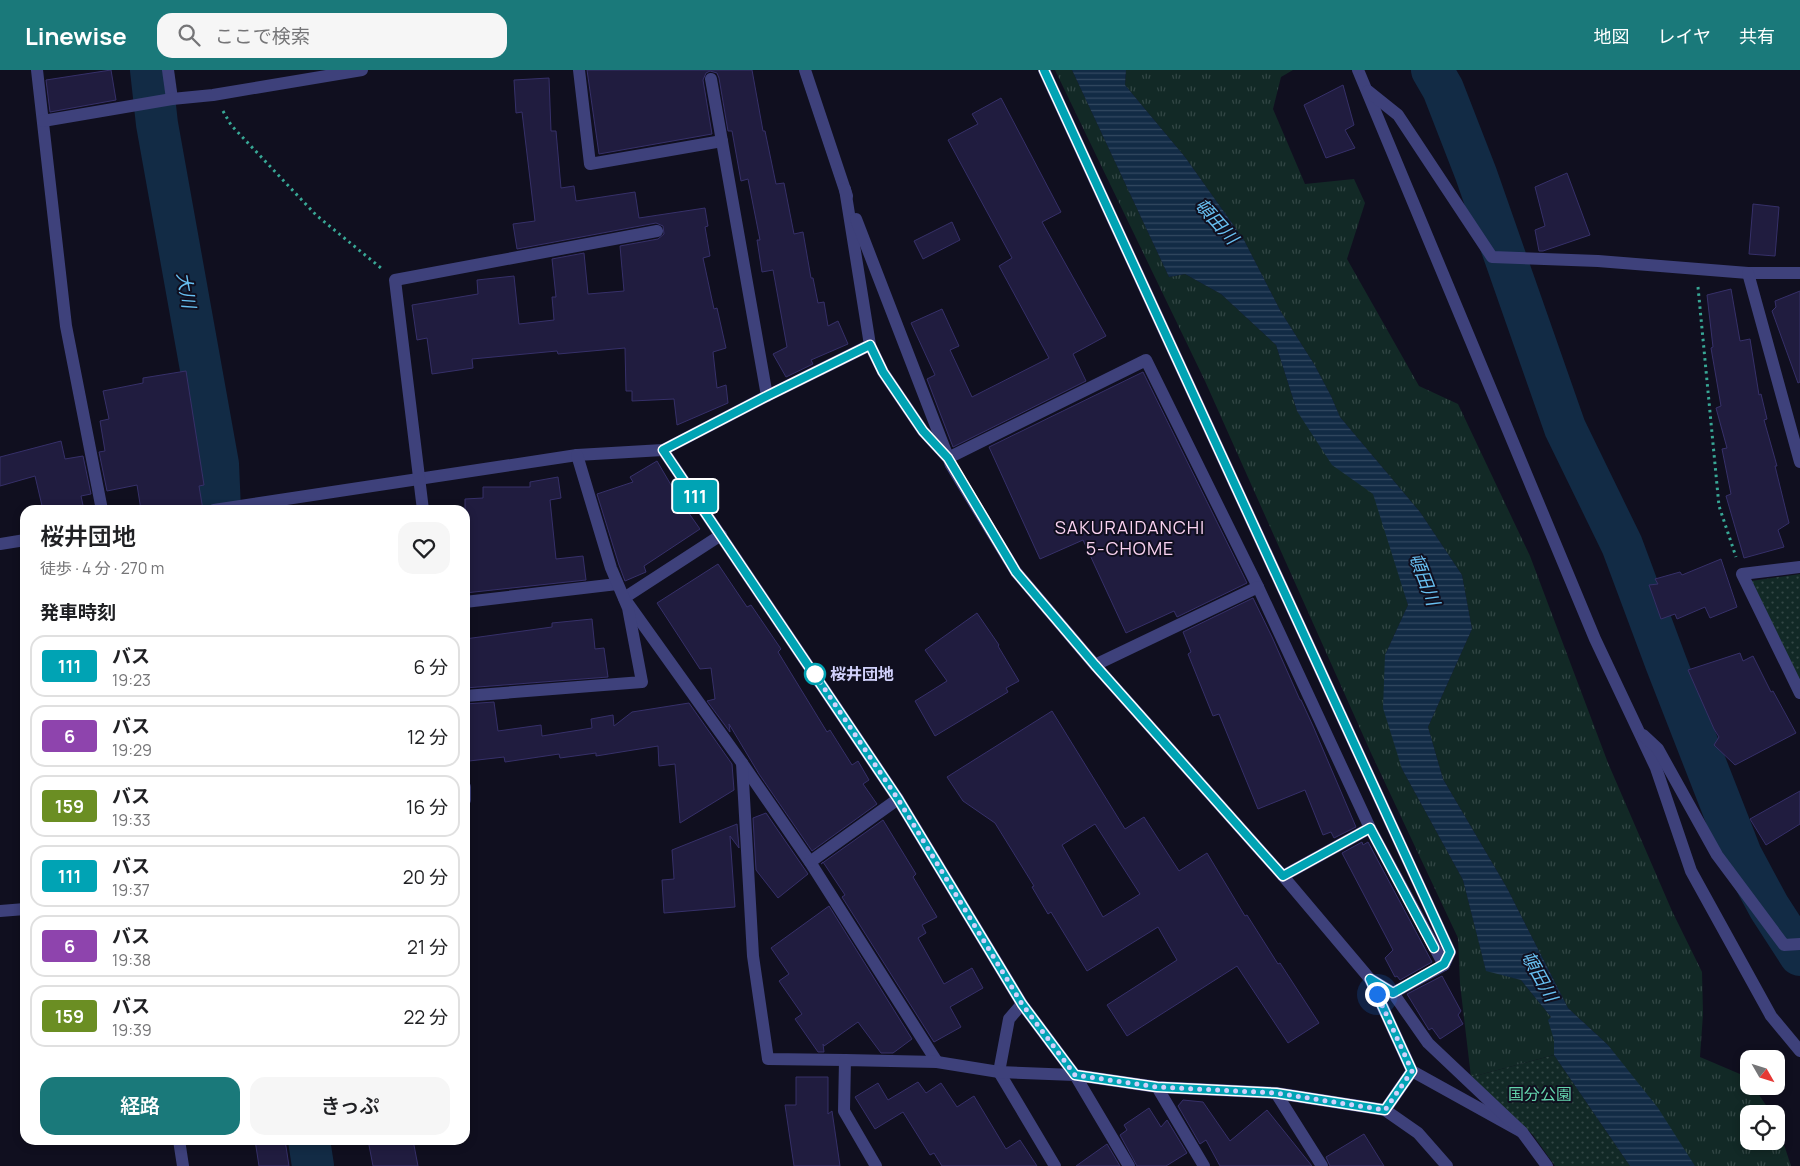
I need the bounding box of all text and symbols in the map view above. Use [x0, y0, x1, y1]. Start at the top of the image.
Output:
search box [157, 13, 507, 58]
text: Linewise [25, 19, 127, 52]
icon: search [175, 21, 203, 49]
text: ここで検索 [215, 23, 310, 49]
text: 地図 [1594, 24, 1630, 48]
text: レイヤ [1658, 24, 1711, 48]
text: 共有 [1739, 24, 1775, 48]
water label: 頓田川 [1190, 193, 1245, 251]
water label: 大川 [172, 270, 202, 312]
line badge: 111 [666, 480, 724, 512]
text: 111 [683, 484, 707, 508]
district label: SAKURAIDANCHI 5-CHOME [1055, 515, 1205, 560]
text: 桜井団地 [40, 519, 136, 552]
button: heart [398, 522, 450, 574]
water label: 頓田川 [1404, 549, 1447, 610]
text: 徒歩 · 4 分 · 270 m [40, 557, 164, 579]
text: 発車時刻 [40, 599, 116, 625]
text: バス [112, 643, 150, 669]
text: 111 [58, 654, 81, 678]
text: 6 分 [413, 654, 448, 680]
marker: 桜井団地 [804, 663, 826, 685]
place label: 桜井団地 [830, 663, 894, 685]
text: 19:23 [112, 669, 151, 691]
text: バス [112, 713, 150, 739]
text: 6 [64, 724, 75, 748]
text: 12 分 [407, 724, 448, 750]
text: 19:29 [112, 739, 152, 761]
text: バス [112, 783, 150, 809]
text: 159 [55, 794, 84, 818]
text: 16 分 [406, 794, 448, 820]
text: 19:33 [112, 809, 151, 831]
text: バス [112, 853, 150, 879]
text: 111 [58, 864, 81, 888]
text: 20 分 [403, 864, 448, 890]
text: 19:37 [112, 879, 150, 901]
text: バス [112, 923, 150, 949]
text: 6 [64, 934, 75, 958]
text: 21 分 [407, 934, 448, 960]
water label: 頓田川 [1516, 947, 1565, 1007]
text: 19:38 [112, 949, 151, 971]
your location [1365, 982, 1390, 1007]
text: バス [112, 993, 150, 1019]
text: 159 [55, 1004, 84, 1028]
text: 22 分 [404, 1004, 448, 1030]
text: 19:39 [112, 1019, 152, 1041]
north arrow [1740, 1050, 1785, 1095]
map controls [1740, 1050, 1785, 1150]
button: 経路 [40, 1077, 240, 1135]
button: きっぷ [250, 1077, 450, 1135]
park label: 国分公園 [1508, 1083, 1572, 1105]
button: locate [1740, 1105, 1785, 1150]

